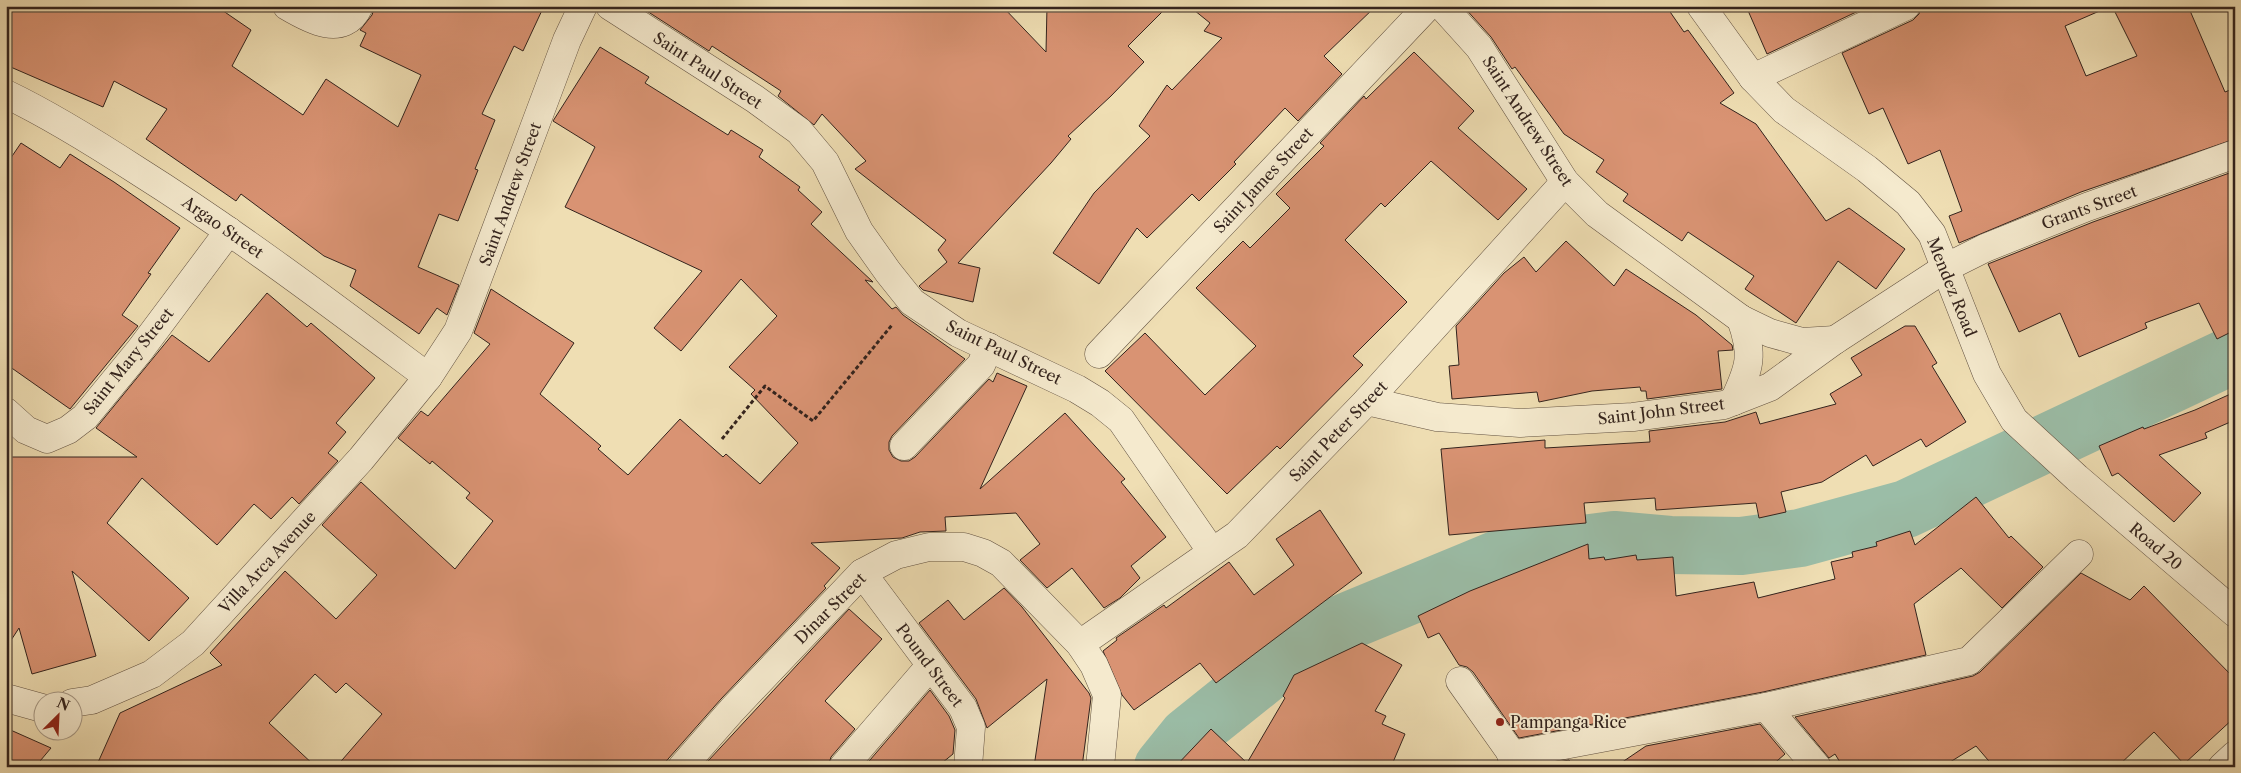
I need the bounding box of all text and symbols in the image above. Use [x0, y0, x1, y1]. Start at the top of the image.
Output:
street label: Saint Paul Street [650, 27, 766, 113]
street label: Saint Andrew Street [1478, 52, 1578, 190]
street label: Saint Andrew Street [475, 119, 545, 269]
street label: Saint James Street [1209, 123, 1317, 237]
street label: Grants Street [2038, 180, 2140, 234]
street label: Argao Street [178, 191, 268, 263]
street label: Mendez Road [1923, 234, 1981, 340]
street label: Saint Mary Street [79, 303, 178, 419]
street label: Saint Paul Street [943, 315, 1065, 389]
street label: Saint Peter Street [1285, 376, 1391, 486]
street label: Saint John Street [1596, 393, 1726, 429]
street label: Villa Arca Avenue [214, 506, 320, 618]
street label: Road 20 [2125, 518, 2187, 574]
street label: Dinar Street [790, 568, 870, 648]
street label: Pound Street [892, 619, 968, 711]
north arrow [32, 690, 82, 740]
text: N [54, 693, 73, 715]
place label: Pampanga Rice [1510, 712, 1627, 732]
marker: Pampanga Rice [1494, 716, 1506, 728]

